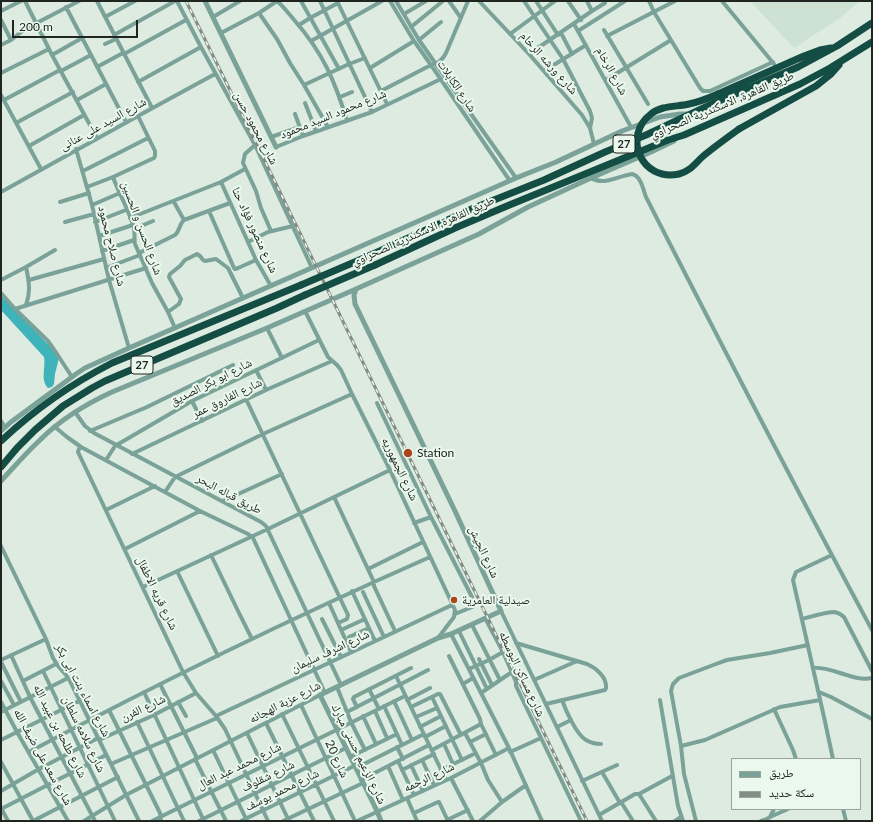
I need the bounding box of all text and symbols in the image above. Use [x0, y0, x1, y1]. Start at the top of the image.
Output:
scale bar [14, 12, 140, 38]
text: 200 m [19, 19, 53, 34]
street label: شارع ورشه الرخام [517, 29, 581, 97]
street label: شارع الرخام [593, 44, 631, 98]
street label: شارع الكابلات [434, 57, 480, 115]
street label: طريق القاهرة, الاسكندرية الصحراوي [648, 68, 796, 142]
street label: شارع محمود السيد محمود [278, 86, 388, 142]
street label: شارع محمود حسن [231, 89, 281, 167]
street label: شارع السيد على عنانى [57, 94, 149, 154]
road number: 27 [613, 135, 635, 153]
street label: شارع الحسن و الحسين [118, 179, 166, 277]
street label: شارع منصور فؤاد حنا [229, 185, 281, 275]
street label: طريق القاهرة, الاسكندرية الصحراوي [349, 193, 497, 269]
street label: شارع صلاح محمود [95, 204, 129, 288]
street label: شارع ابو بكر الصديق [168, 355, 254, 409]
road number: 27 [131, 356, 153, 374]
street label: شارع الفاروق عمر [190, 375, 264, 421]
street label: شارع الجمهوريه [378, 435, 422, 503]
place label: Station [417, 446, 454, 460]
marker: Station [402, 447, 414, 459]
street label: طريق قباله البحر [194, 471, 264, 517]
street label: شارع الجيش [466, 524, 502, 580]
street label: شارع قريه الاطفال [133, 554, 181, 632]
place label: صيدلية العامرية [462, 593, 530, 607]
marker: صيدلية العامرية [449, 595, 459, 605]
street label: شارع اشرف سليمان [288, 627, 372, 675]
street label: شارع مساكن البوسطه [496, 629, 548, 719]
street label: شارع اسماء بنت ابى بكر [52, 641, 114, 739]
street label: شارع عزبة الهجانه [247, 678, 323, 726]
street label: شارع طلحه بن عبيد الله [30, 682, 90, 780]
street label: شارع الفرن [118, 691, 168, 725]
street label: شارع سلامه سلطان [59, 693, 109, 775]
street label: شارع الزعيم حسنى مبارك [328, 702, 390, 806]
street label: شارع سعد على ضيف الله [10, 706, 76, 808]
street label: شارع 20 [322, 738, 352, 780]
street label: شارع محمد عبد العال [195, 739, 283, 793]
street label: شارع شقلوف [239, 757, 297, 795]
legend [731, 758, 861, 810]
street label: شارع الرحمه [401, 759, 457, 795]
text: طريق [769, 765, 794, 780]
street label: شارع محمد يوسف [243, 766, 321, 814]
text: سكة حديد [769, 785, 814, 800]

